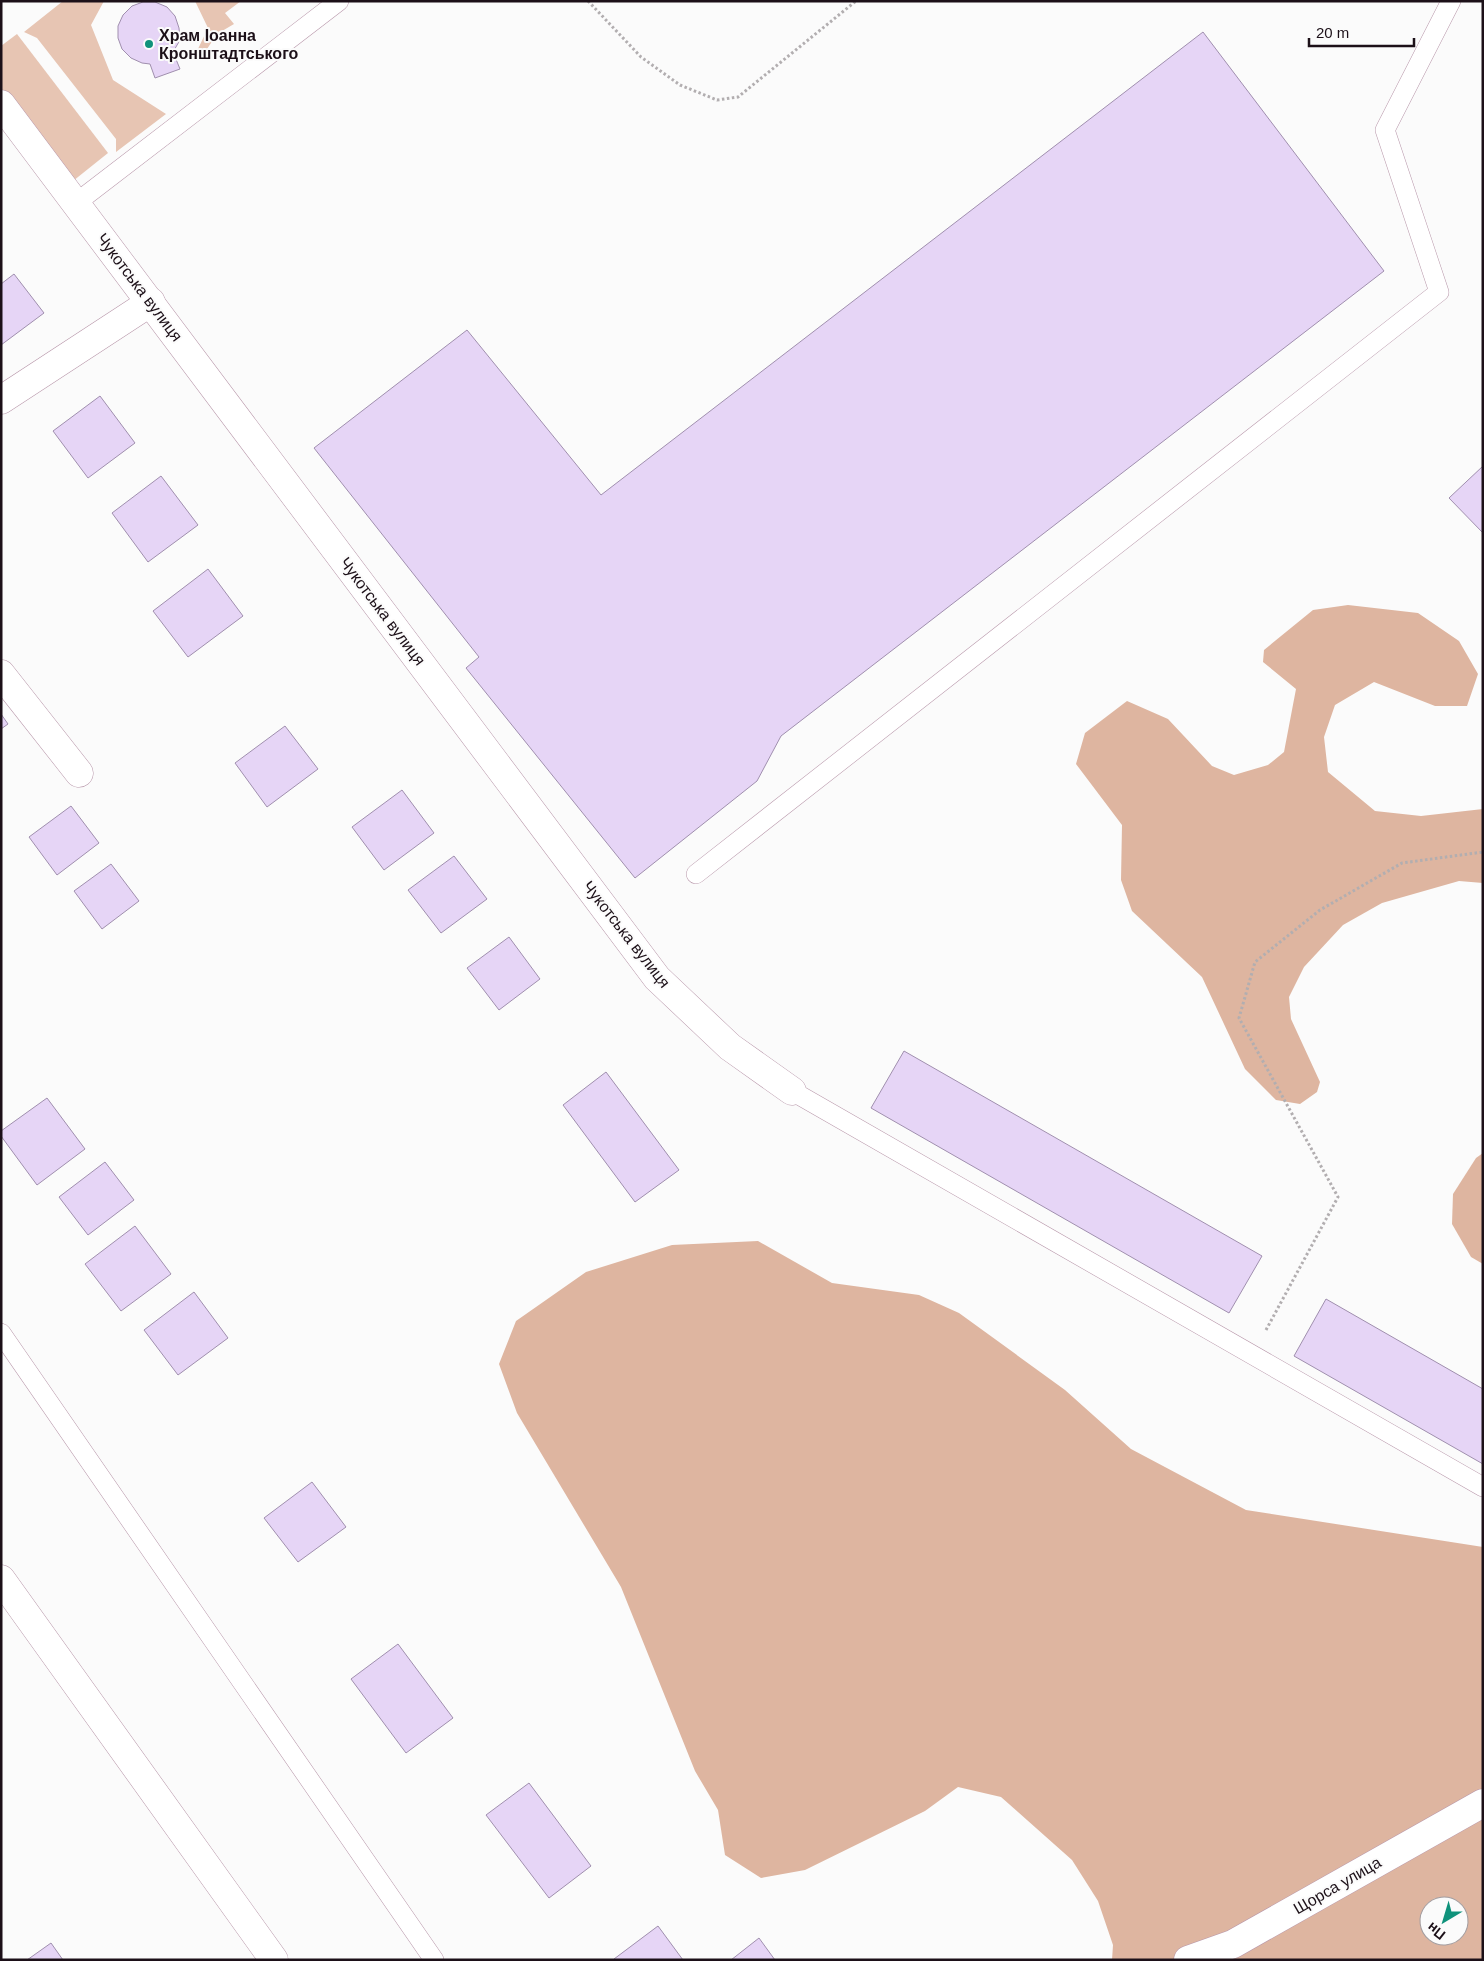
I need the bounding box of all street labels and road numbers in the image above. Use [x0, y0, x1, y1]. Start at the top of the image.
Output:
street label: Чукотська вулиця [94, 230, 186, 345]
street label: Чукотська вулиця [337, 554, 429, 669]
street label: Чукотська вулиця [580, 878, 673, 991]
street label: Щорса улица [1291, 1853, 1384, 1917]

